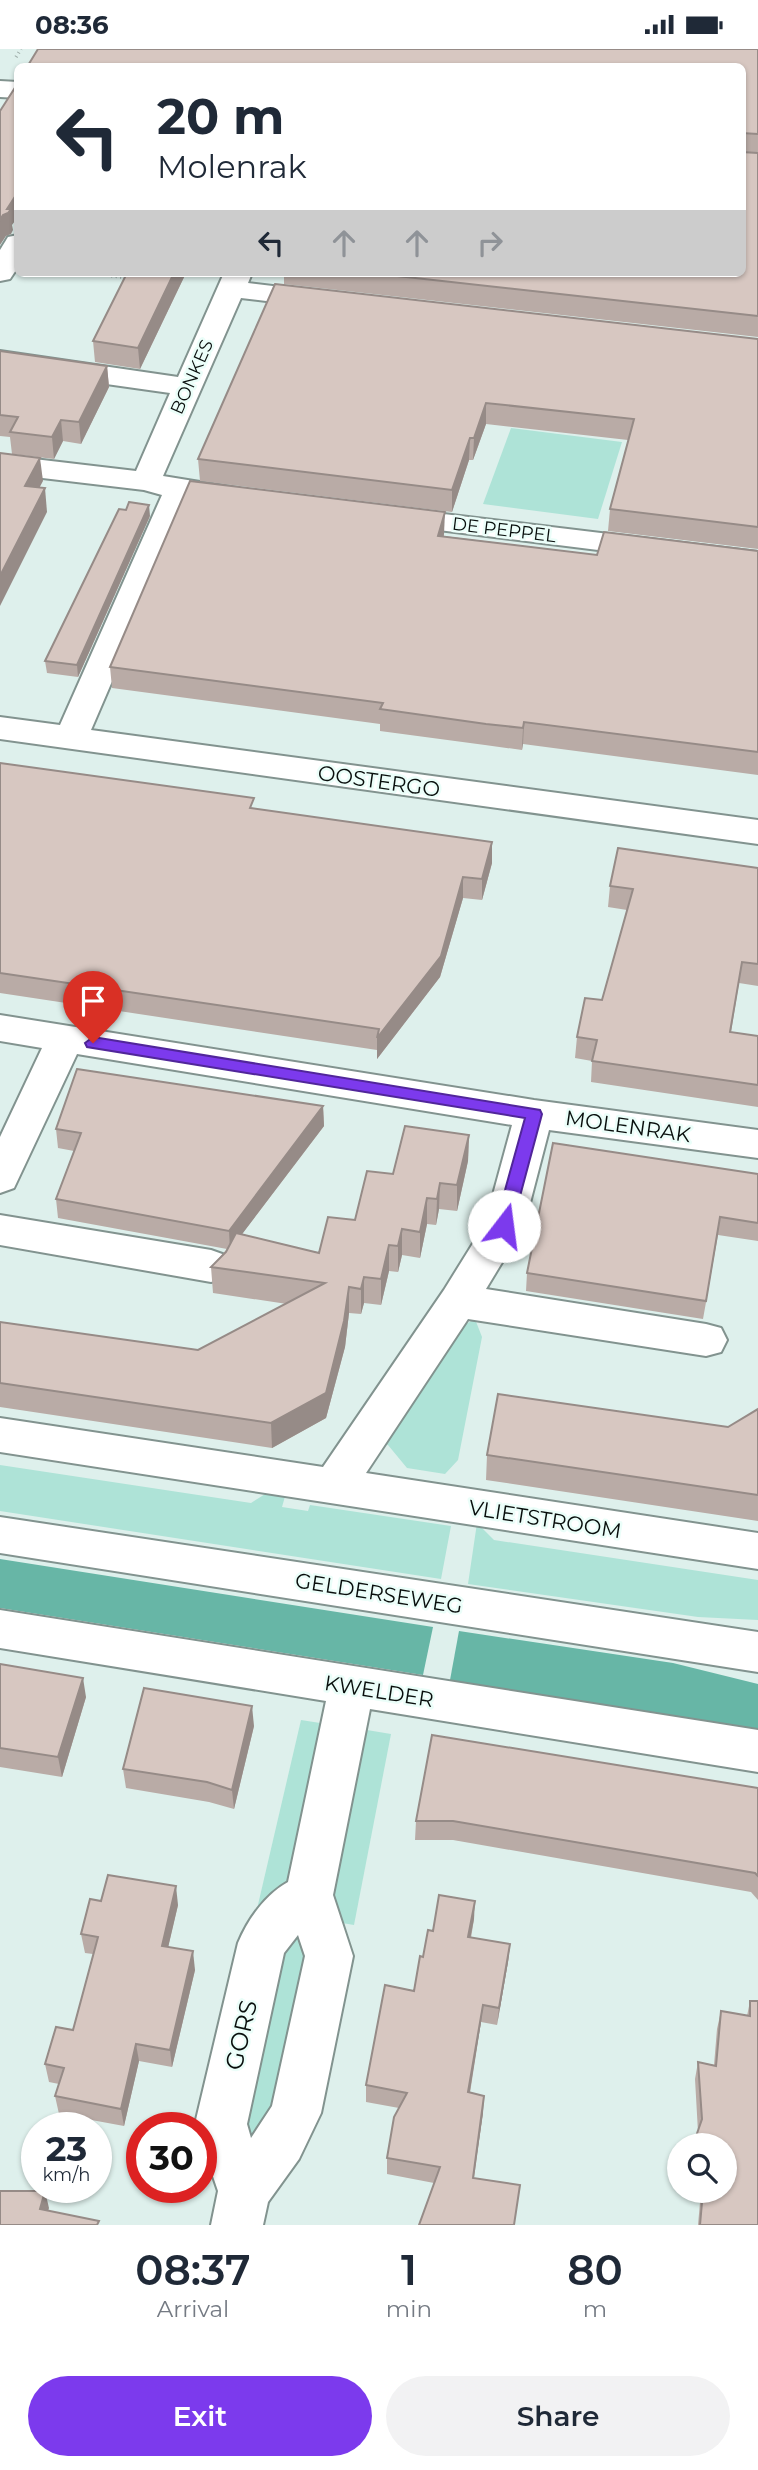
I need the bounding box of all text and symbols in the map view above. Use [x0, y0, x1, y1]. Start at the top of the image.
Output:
text: 08:36 [35, 9, 109, 41]
text: 20 m [157, 87, 284, 146]
icon: left [42, 91, 133, 182]
text: Molenrak [157, 147, 307, 186]
icon: left [252, 224, 290, 262]
icon: ahead [325, 224, 363, 262]
icon: ahead [398, 224, 436, 262]
icon: right [471, 224, 509, 262]
street label: BONKES [166, 336, 218, 418]
street label: DE PEPPEL [451, 513, 558, 547]
street label: OOSTERGO [316, 760, 442, 802]
pin [63, 971, 123, 1043]
icon: arrive [74, 982, 112, 1020]
street label: MOLENRAK [564, 1105, 692, 1147]
position arrow [467, 1189, 541, 1263]
street label: VLIETSTROOM [467, 1495, 623, 1543]
street label: GELDERSEWEG [293, 1567, 465, 1619]
street label: KWELDER [323, 1670, 435, 1712]
street label: GORS [219, 1997, 263, 2073]
speed limit sign: 30 [126, 2112, 217, 2203]
text: 23 [46, 2127, 87, 2170]
map controls [667, 2133, 737, 2203]
button: search [667, 2133, 737, 2203]
text: km/h [42, 2164, 91, 2186]
text: 08:37 [135, 2244, 251, 2296]
text: 1 [401, 2244, 417, 2296]
text: 80 [567, 2244, 623, 2296]
text: Arrival [157, 2295, 229, 2323]
text: min [386, 2295, 432, 2323]
text: m [583, 2295, 607, 2323]
button: Exit [28, 2376, 372, 2456]
button: Share [386, 2376, 730, 2456]

